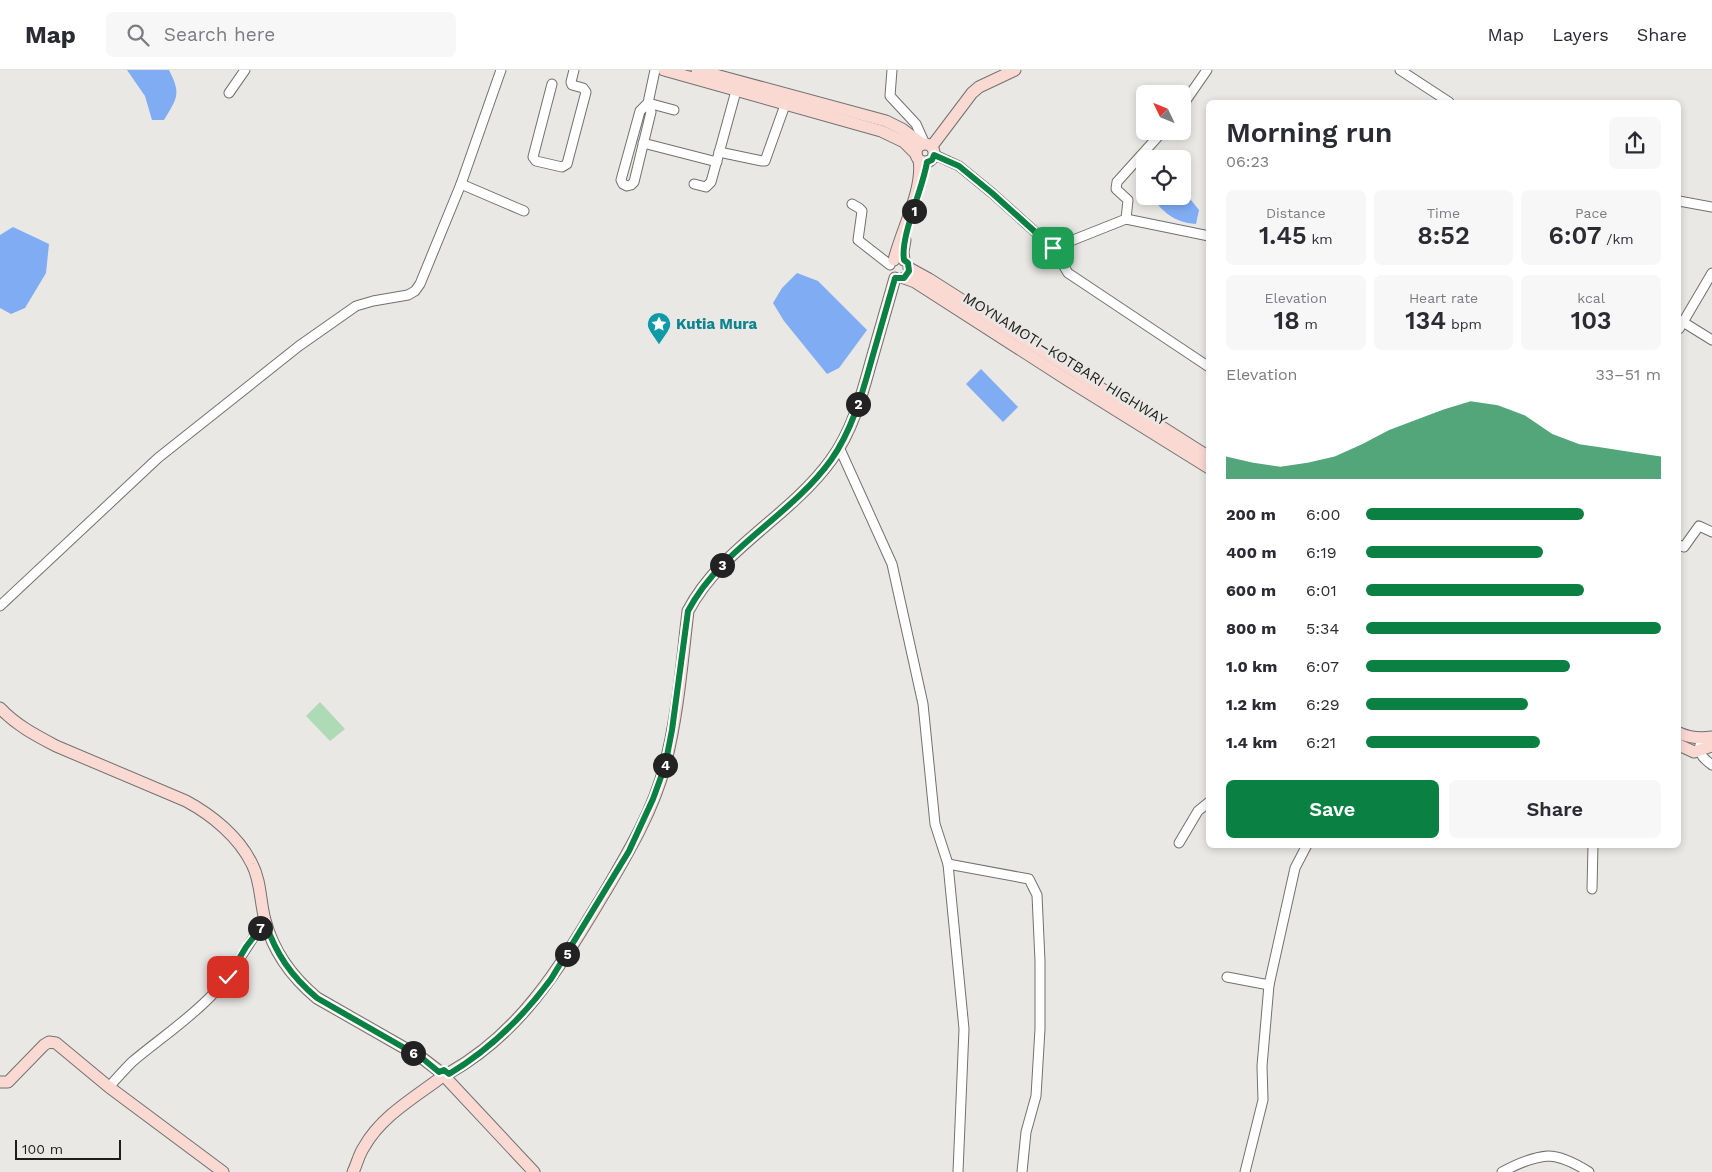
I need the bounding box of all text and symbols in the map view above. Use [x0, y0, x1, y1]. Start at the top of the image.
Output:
search box [106, 12, 456, 57]
text: Map [25, 21, 76, 49]
icon: search [124, 21, 152, 49]
text: Search here [164, 23, 275, 46]
text: Map [1487, 24, 1524, 45]
text: Layers [1552, 24, 1609, 45]
text: Share [1637, 24, 1687, 45]
north arrow [1136, 85, 1191, 140]
map controls [1136, 85, 1191, 205]
text: Morning run [1226, 116, 1392, 149]
button: share [1609, 117, 1661, 169]
button: locate [1136, 150, 1191, 205]
text: 06:23 [1226, 152, 1269, 171]
pin: 1 [902, 198, 926, 224]
text: 1 [911, 203, 918, 219]
text: Distance [1266, 205, 1326, 221]
text: Time [1427, 205, 1460, 221]
text: Pace [1575, 205, 1607, 221]
text: 1.45 [1259, 221, 1307, 250]
text: 8:52 [1417, 221, 1470, 250]
text: 6:07 [1549, 221, 1602, 250]
pin [1032, 227, 1074, 269]
text: km [1307, 231, 1333, 247]
text: /km [1602, 231, 1634, 247]
icon: arrive [1039, 234, 1067, 262]
street label: MOYNAMOTI–KOTBARI HIGHWAY [960, 289, 1171, 430]
text: Elevation [1265, 290, 1327, 306]
text: Heart rate [1409, 290, 1478, 306]
text: kcal [1577, 290, 1605, 306]
text: 18 [1274, 306, 1300, 335]
text: 134 [1405, 306, 1446, 335]
text: 103 [1571, 306, 1612, 335]
place icon: Kutia Mura [646, 311, 672, 345]
place label: Kutia Mura [676, 315, 758, 333]
text: m [1300, 316, 1318, 332]
text: bpm [1446, 316, 1482, 332]
text: Elevation [1226, 365, 1297, 384]
text: 33–51 m [1595, 365, 1661, 384]
pin: 2 [846, 392, 870, 416]
text: 2 [854, 396, 863, 412]
text: 200 m [1226, 505, 1276, 524]
text: 6:00 [1306, 505, 1340, 524]
text: 400 m [1226, 543, 1277, 562]
text: 6:19 [1306, 543, 1337, 562]
pin: 3 [710, 552, 734, 578]
text: 3 [718, 557, 727, 573]
text: 600 m [1226, 581, 1276, 600]
text: 6:01 [1306, 581, 1337, 600]
text: 800 m [1226, 619, 1276, 638]
text: 5:34 [1306, 619, 1339, 638]
text: 1.0 km [1226, 657, 1277, 676]
text: 6:07 [1306, 657, 1339, 676]
text: 1.2 km [1226, 695, 1277, 714]
text: 6:29 [1306, 695, 1340, 714]
text: 1.4 km [1226, 733, 1277, 752]
text: 6:21 [1306, 733, 1336, 752]
pin: 4 [652, 752, 678, 778]
text: 4 [661, 757, 670, 773]
button: Save [1226, 780, 1439, 838]
button: Share [1449, 780, 1661, 838]
pin: 7 [248, 916, 272, 940]
text: 7 [256, 920, 265, 936]
pin: 5 [554, 942, 580, 966]
text: 5 [563, 946, 572, 962]
pin [207, 956, 249, 998]
icon: check [214, 963, 242, 991]
pin: 6 [400, 1040, 426, 1066]
text: 6 [409, 1045, 418, 1061]
scale bar [15, 1137, 121, 1160]
text: 100 m [22, 1141, 63, 1157]

